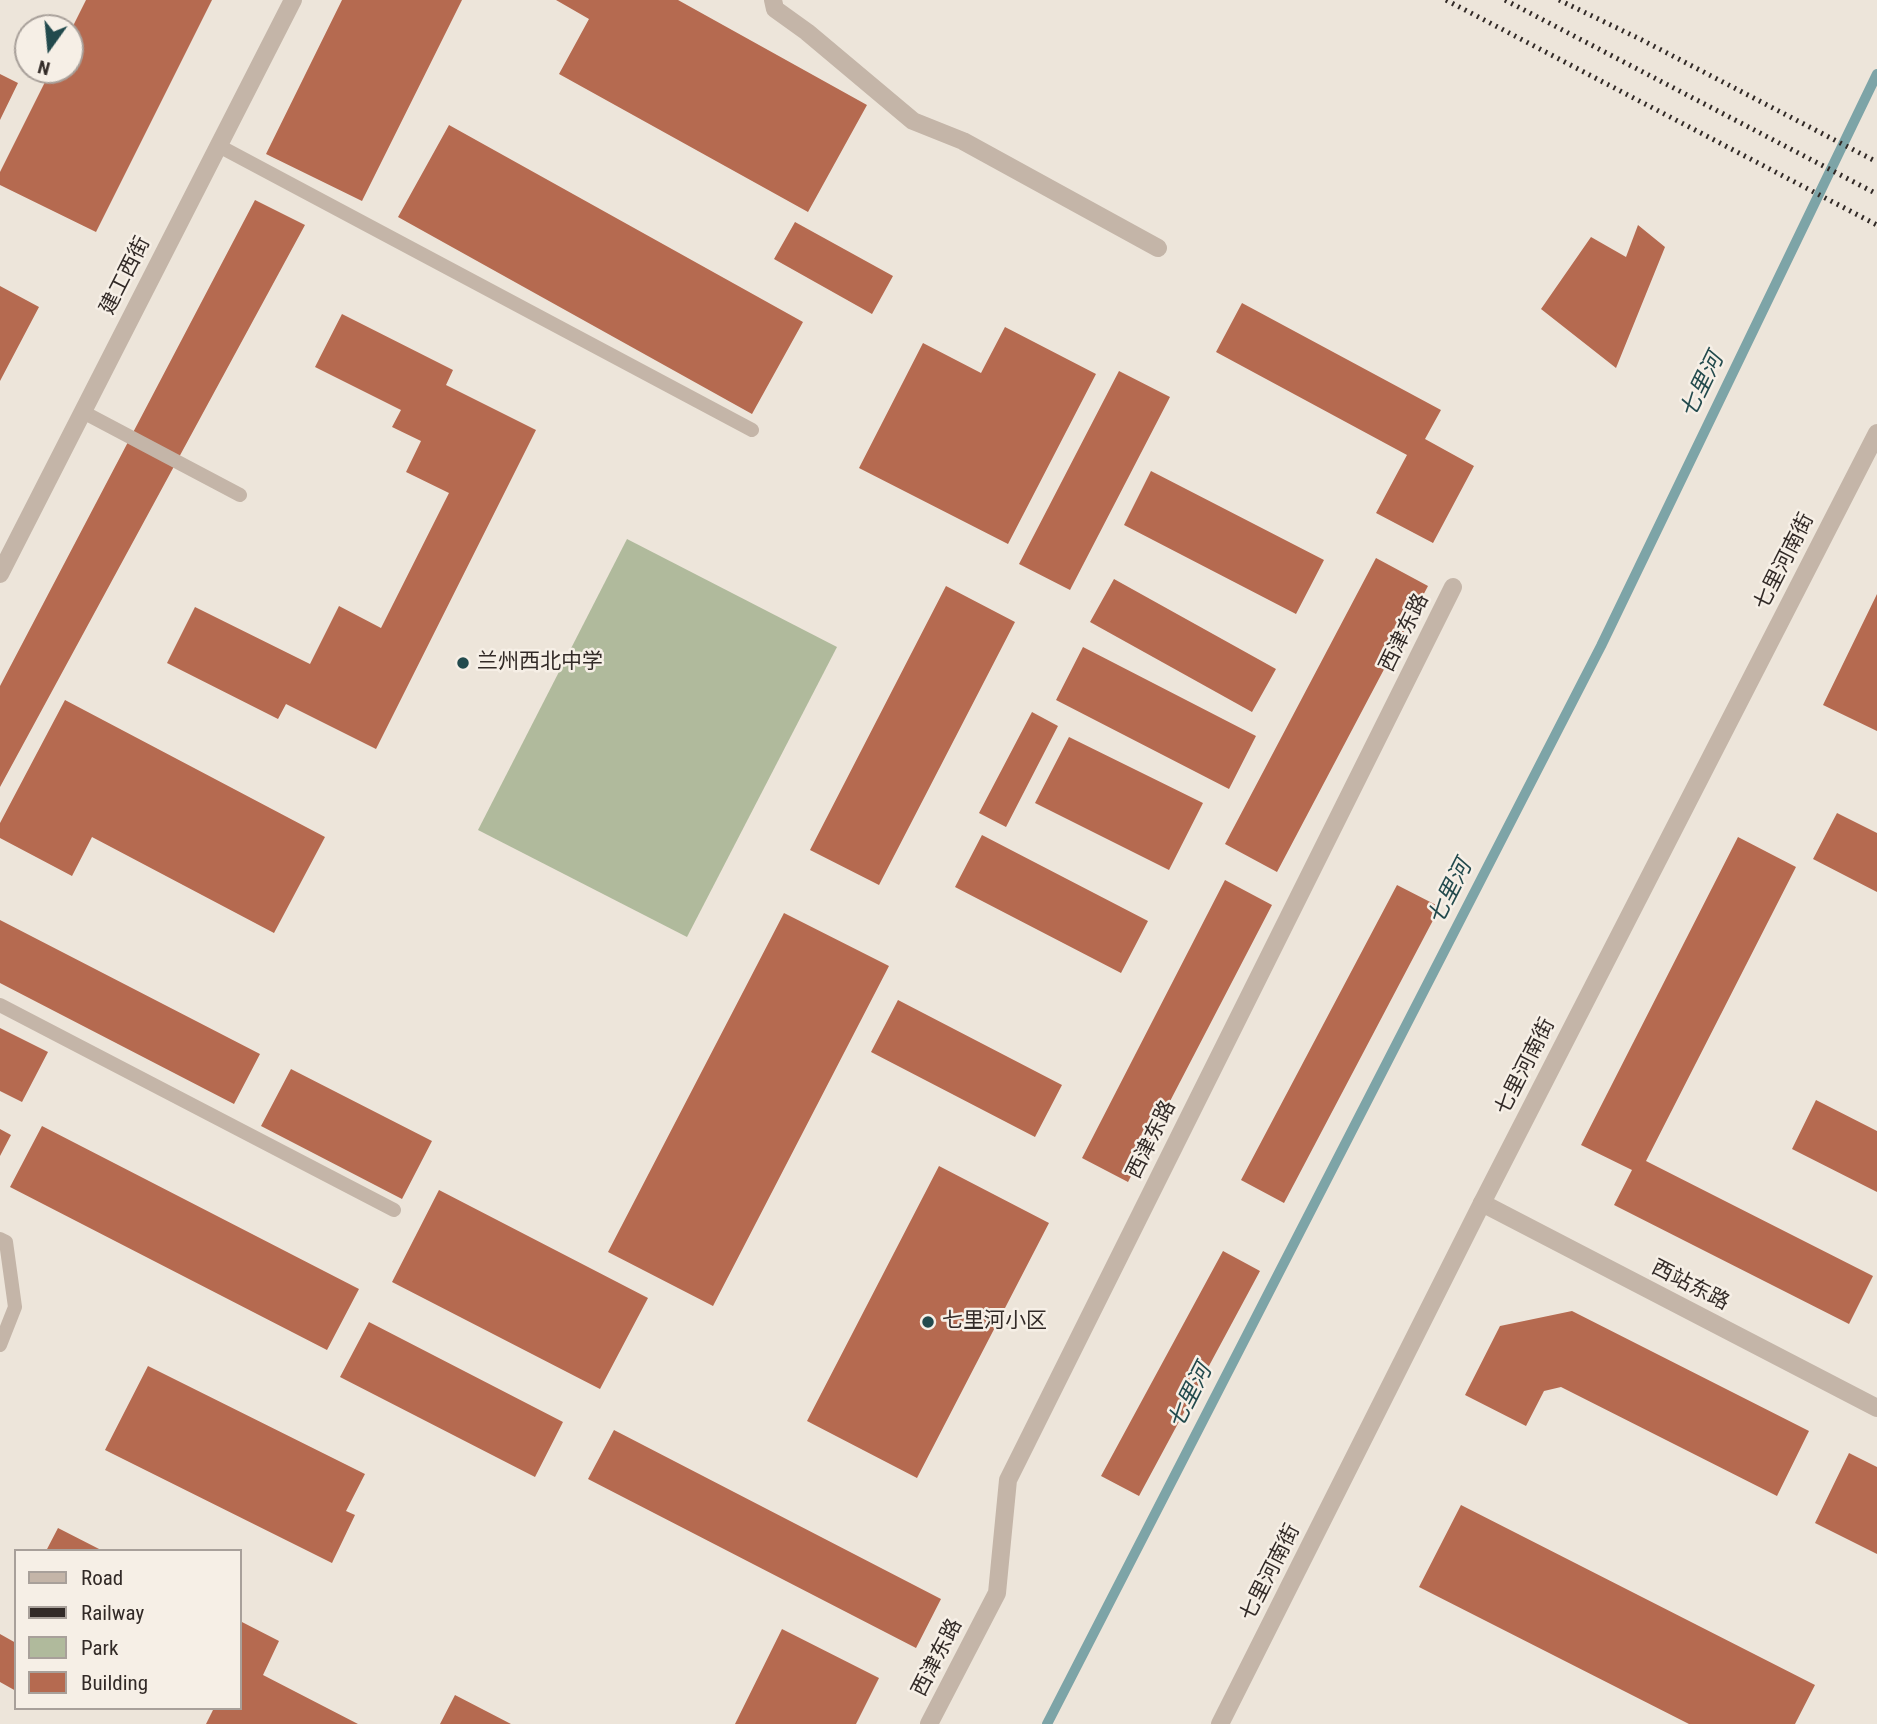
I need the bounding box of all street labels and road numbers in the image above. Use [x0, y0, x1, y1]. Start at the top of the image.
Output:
street label: 建工西街 [96, 233, 156, 319]
street label: 七里河南街 [1750, 510, 1820, 614]
street label: 西津东路 [1375, 590, 1435, 676]
street label: 七里河南街 [1491, 1015, 1561, 1119]
street label: 西津东路 [1122, 1097, 1182, 1183]
street label: 西站东路 [1647, 1256, 1733, 1316]
street label: 七里河南街 [1236, 1521, 1306, 1625]
street label: 西津东路 [908, 1615, 968, 1701]

